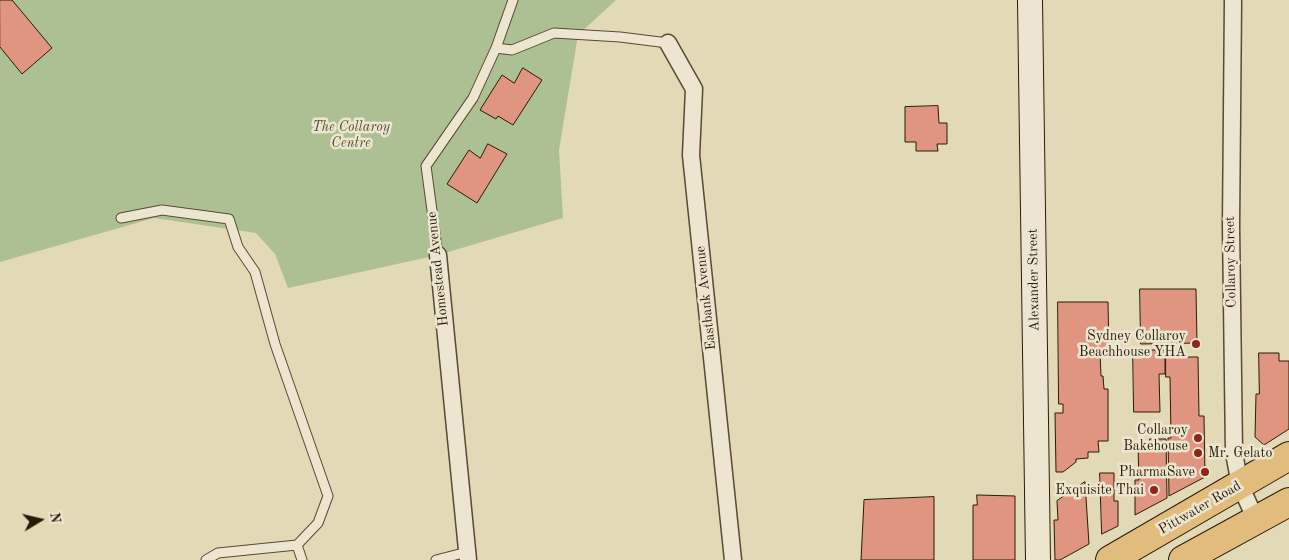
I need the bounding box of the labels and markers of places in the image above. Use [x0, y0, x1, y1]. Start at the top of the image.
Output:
place label: Sydney Collaroy Beachhouse YHA [1079, 328, 1186, 361]
marker: Sydney Collaroy Beachhouse YHA [1190, 338, 1202, 350]
place label: Collaroy Bakehouse [1123, 422, 1188, 454]
marker: Collaroy Bakehouse [1192, 432, 1204, 444]
place label: Mr. Gelato [1208, 445, 1272, 461]
marker: Mr. Gelato [1192, 447, 1204, 459]
place label: PharmaSave [1119, 464, 1195, 480]
marker: PharmaSave [1199, 466, 1211, 478]
place label: Exquisite Thai [1055, 482, 1144, 498]
marker: Exquisite Thai [1148, 484, 1160, 496]

